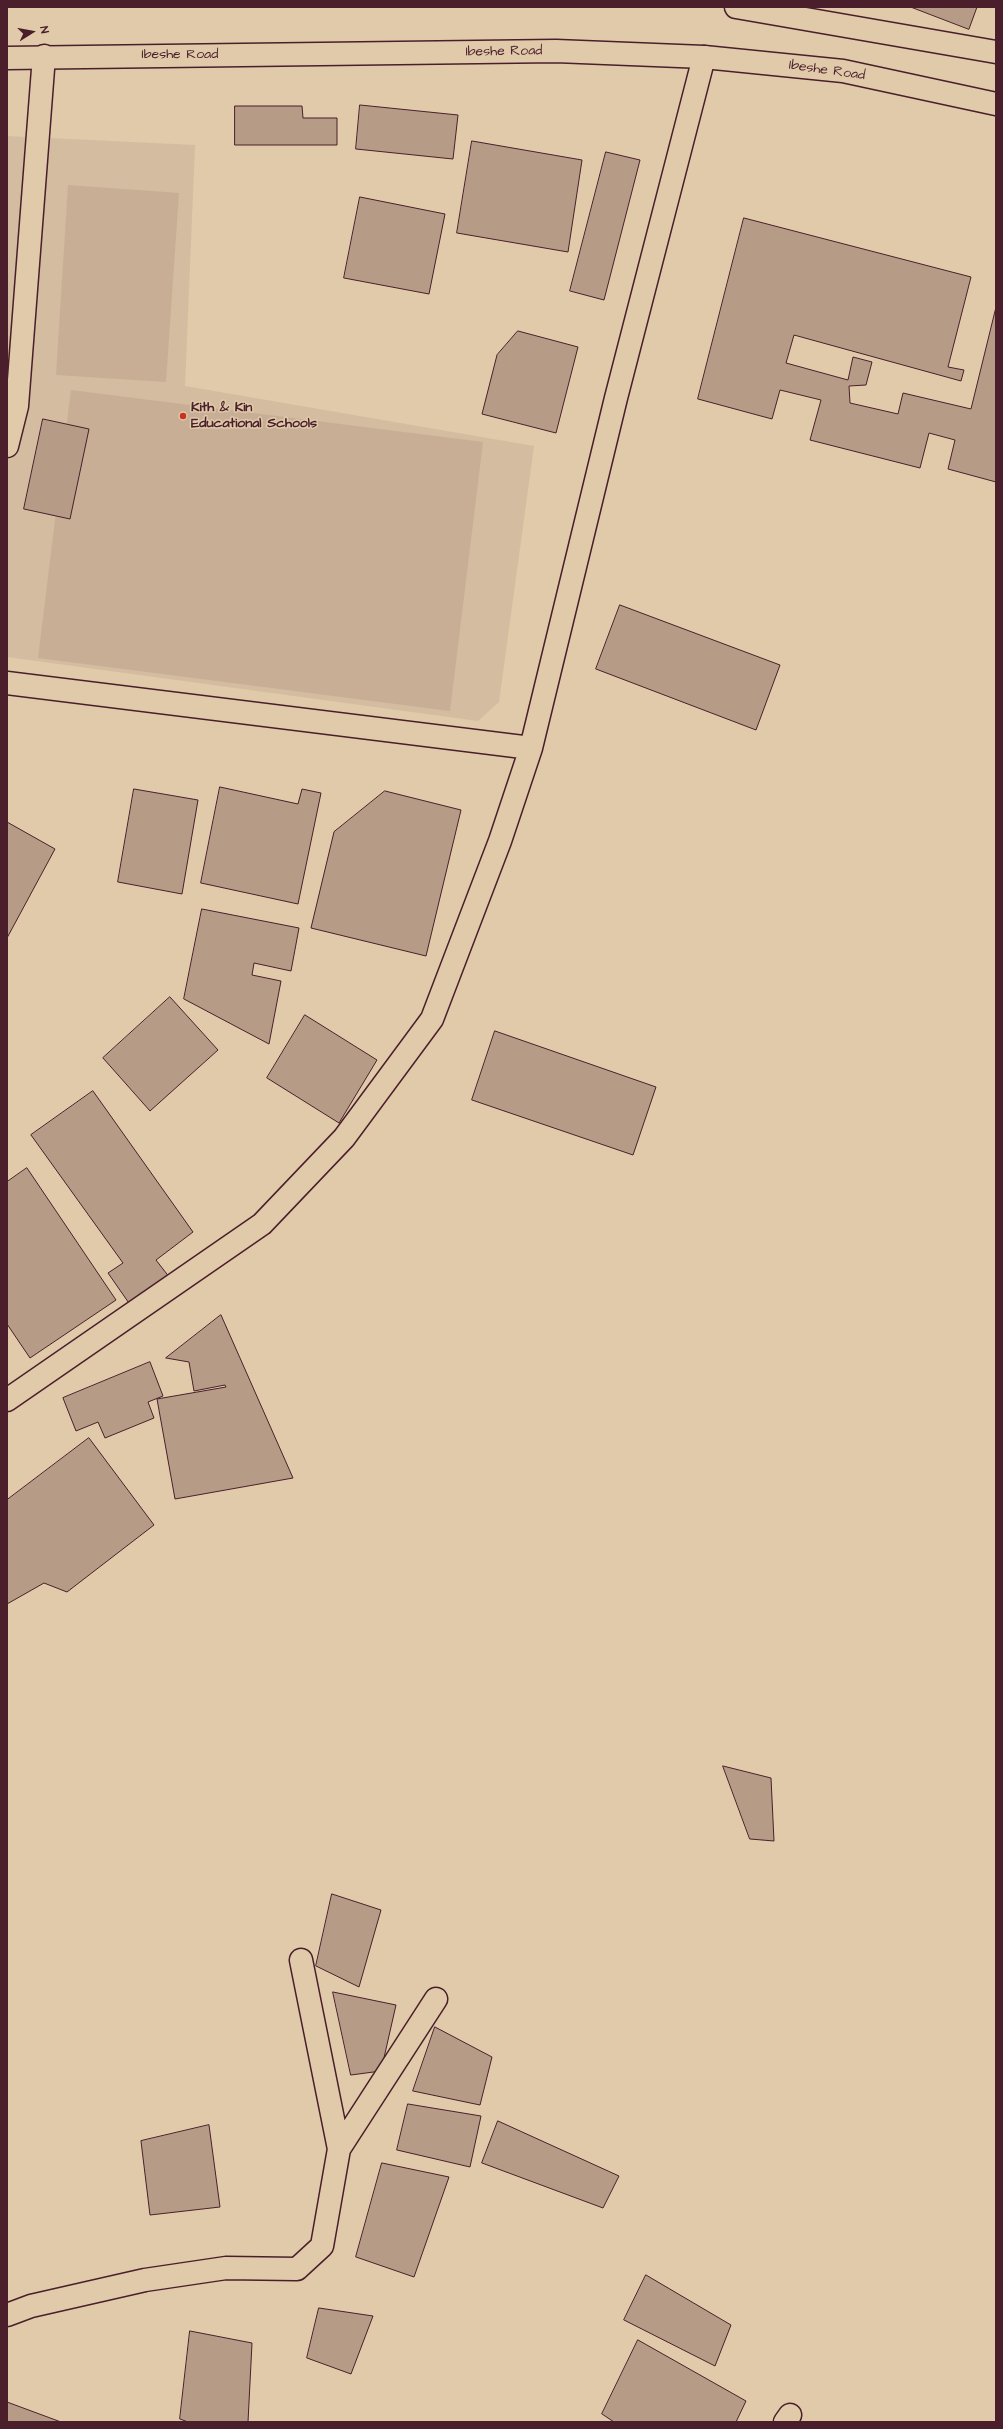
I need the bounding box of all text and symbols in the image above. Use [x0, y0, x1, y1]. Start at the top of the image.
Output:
north arrow [12, 12, 52, 52]
text: N [36, 25, 52, 34]
street label: Ibeshe Road [465, 43, 543, 61]
street label: Ibeshe Road [142, 47, 218, 63]
street label: Ibeshe Road [788, 57, 866, 85]
place label: Kith & Kin Educational Schools [191, 400, 317, 432]
marker: Kith & Kin Educational Schools [178, 411, 188, 421]

